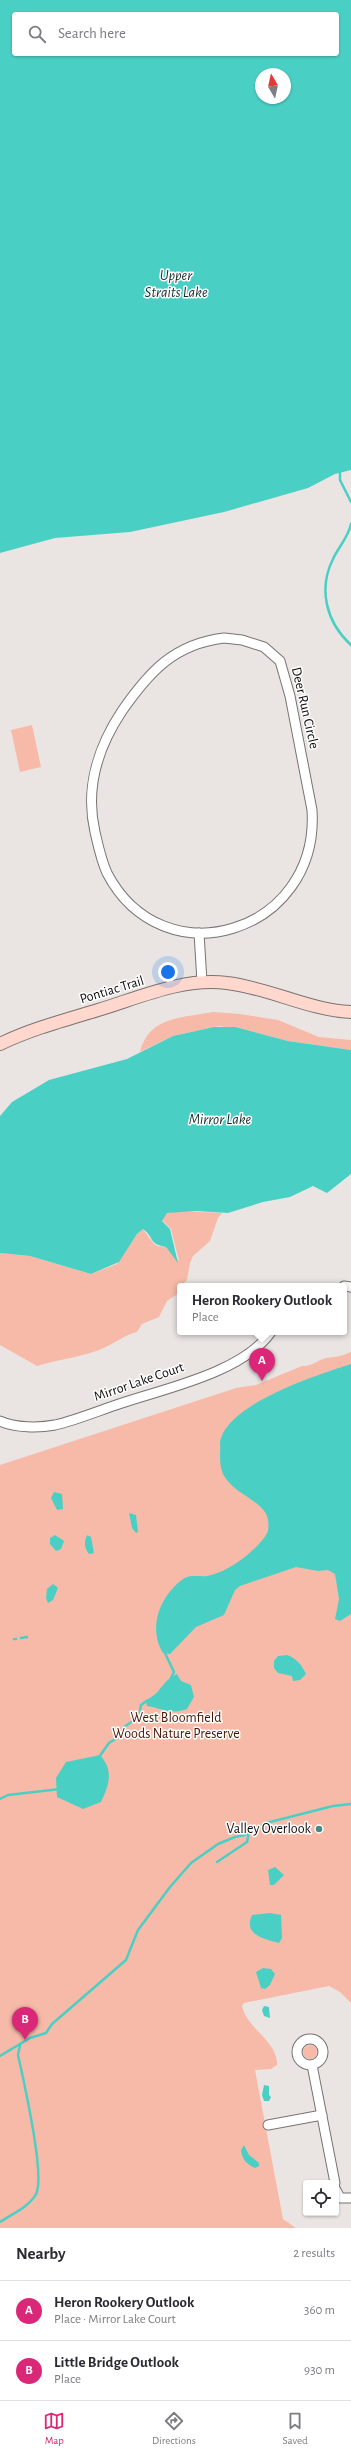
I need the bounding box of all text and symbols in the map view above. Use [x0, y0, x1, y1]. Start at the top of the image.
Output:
search box [12, 12, 339, 56]
icon: search [26, 23, 48, 45]
text: Search here [58, 26, 126, 41]
north arrow [255, 68, 291, 104]
water label: Upper Straits Lake [144, 268, 208, 300]
street label: Deer Run Circle [289, 666, 321, 750]
your location [158, 962, 178, 982]
street label: Pontiac Trail [78, 974, 146, 1006]
water label: Mirror Lake [189, 1112, 252, 1127]
popup [177, 1283, 347, 1335]
text: Heron Rookery Outlook [192, 1293, 332, 1308]
text: Place [192, 1311, 219, 1324]
pin: A [249, 1348, 275, 1381]
street label: Mirror Lake Court [92, 1360, 186, 1404]
park label: West Bloomfield Woods Nature Preserve [112, 1711, 240, 1741]
place label: Valley Overlook [227, 1822, 312, 1836]
marker: Valley Overlook [314, 1824, 324, 1834]
pin: B [12, 2007, 38, 2040]
map controls [303, 2180, 339, 2216]
button: locate [303, 2180, 339, 2216]
text: Nearby [16, 2245, 66, 2262]
text: 2 results [293, 2247, 335, 2260]
text: Heron Rookery Outlook [54, 2295, 194, 2310]
text: A [25, 2304, 33, 2317]
text: 360 m [304, 2304, 335, 2317]
text: Place · Mirror Lake Court [54, 2313, 176, 2326]
text: Little Bridge Outlook [54, 2355, 179, 2370]
text: B [25, 2364, 33, 2377]
text: 930 m [304, 2364, 335, 2377]
text: Place [54, 2373, 81, 2386]
tab: Map [43, 2410, 65, 2447]
tab: Directions [152, 2410, 196, 2447]
tab: Saved [282, 2410, 308, 2447]

